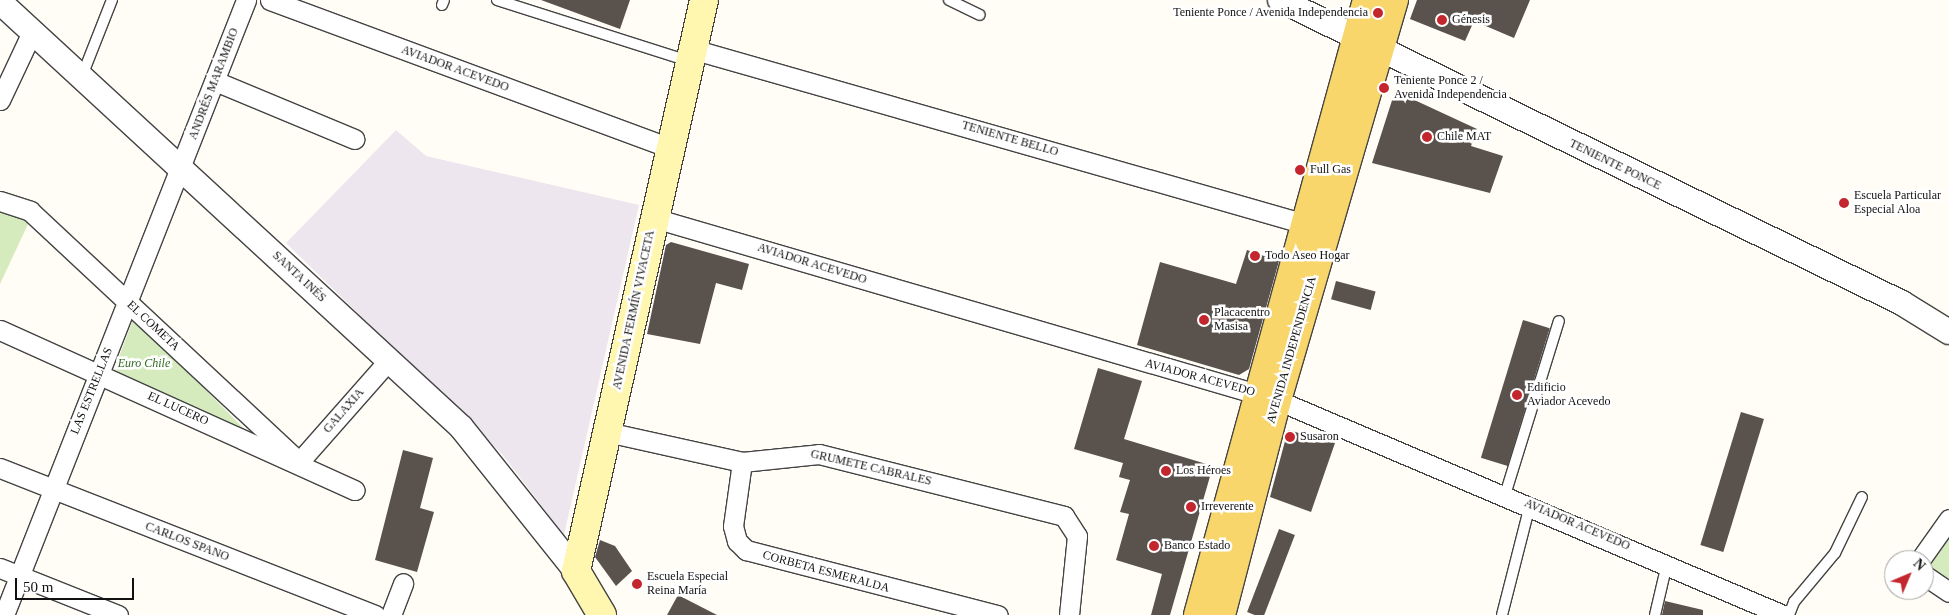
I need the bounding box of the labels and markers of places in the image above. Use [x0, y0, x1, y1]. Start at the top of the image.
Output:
place label: Teniente Ponce / Avenida Independencia [1172, 6, 1368, 20]
marker: Teniente Ponce / Avenida Independencia [1372, 7, 1384, 19]
place label: Génesis [1452, 13, 1490, 27]
marker: Génesis [1436, 14, 1448, 26]
place label: Teniente Ponce 2 / Avenida Independencia [1394, 74, 1507, 102]
marker: Teniente Ponce 2 / Avenida Independencia [1378, 82, 1390, 94]
place label: Chile MAT [1437, 130, 1491, 144]
marker: Chile MAT [1421, 131, 1433, 143]
place label: Full Gas [1310, 163, 1351, 177]
marker: Full Gas [1294, 164, 1306, 176]
place label: Escuela Particular Especial Aloa [1854, 189, 1941, 217]
marker: Escuela Particular Especial Aloa [1838, 197, 1850, 209]
place label: Todo Aseo Hogar [1265, 249, 1350, 263]
marker: Todo Aseo Hogar [1249, 250, 1261, 262]
place label: Placacentro Masisa [1214, 306, 1270, 334]
marker: Placacentro Masisa [1198, 314, 1210, 326]
place label: Edificio Aviador Acevedo [1527, 381, 1611, 409]
marker: Edificio Aviador Acevedo [1511, 389, 1523, 401]
place label: Susaron [1300, 430, 1339, 444]
marker: Susaron [1284, 431, 1296, 443]
place label: Los Héroes [1176, 464, 1231, 478]
marker: Los Héroes [1160, 465, 1172, 477]
place label: Irreverente [1201, 500, 1254, 514]
marker: Irreverente [1185, 501, 1197, 513]
place label: Banco Estado [1164, 539, 1230, 553]
marker: Banco Estado [1148, 540, 1160, 552]
place label: Escuela Especial Reina María [647, 570, 728, 598]
marker: Escuela Especial Reina María [631, 578, 643, 590]

